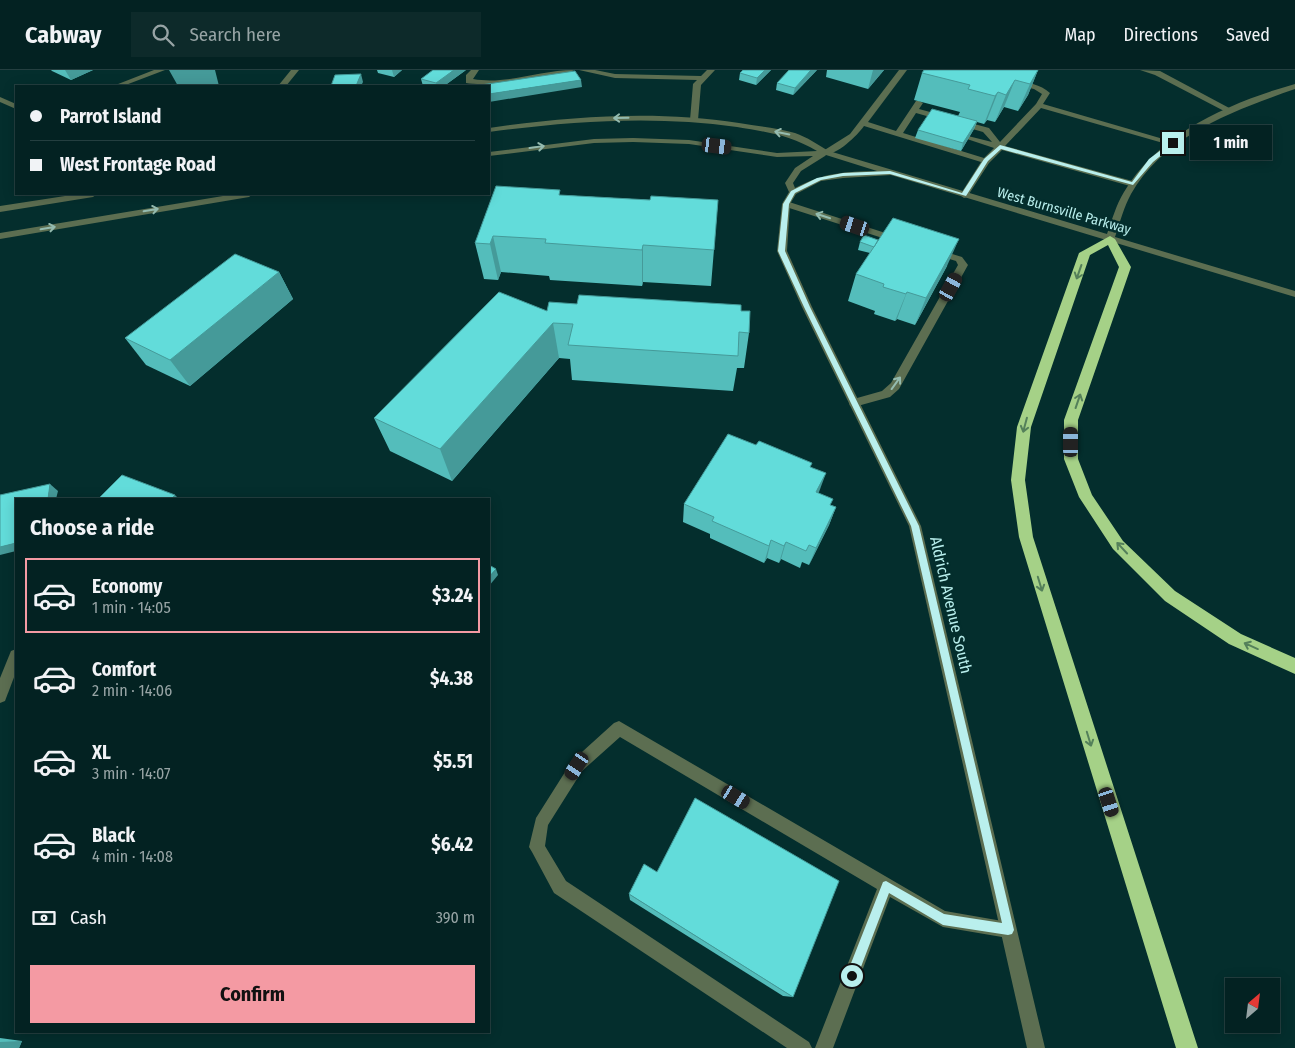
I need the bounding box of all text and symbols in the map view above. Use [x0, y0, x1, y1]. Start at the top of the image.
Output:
search box [131, 12, 481, 57]
text: Cabway [25, 21, 101, 49]
icon: search [149, 21, 177, 49]
text: Search here [189, 23, 281, 46]
text: Map [1064, 24, 1096, 46]
text: Directions [1124, 24, 1198, 46]
text: Saved [1226, 24, 1270, 46]
text: Parrot Island [60, 105, 161, 128]
one-way arrow [613, 113, 629, 123]
callout: 1 min [1190, 126, 1273, 160]
one-way arrow [774, 128, 790, 138]
route end [1162, 132, 1184, 154]
text: 1 min [1214, 133, 1248, 152]
car [701, 137, 732, 155]
one-way arrow [529, 142, 545, 152]
text: West Frontage Road [60, 153, 216, 176]
street label: West Burnsville Parkway [995, 184, 1133, 238]
one-way arrow [143, 205, 159, 215]
one-way arrow [816, 211, 831, 220]
car [838, 214, 871, 238]
one-way arrow [40, 223, 56, 233]
one-way arrow [1074, 264, 1083, 279]
car [937, 270, 964, 304]
one-way arrow [891, 376, 901, 390]
one-way arrow [1074, 394, 1083, 409]
one-way arrow [1020, 417, 1030, 433]
car [1063, 427, 1078, 457]
text: Choose a ride [30, 514, 154, 541]
street label: Aldrich Avenue South [926, 535, 976, 675]
one-way arrow [1116, 542, 1128, 555]
icon: car [32, 573, 77, 618]
text: Economy [92, 575, 162, 598]
one-way arrow [1036, 576, 1046, 592]
text: $3.24 [432, 584, 473, 607]
text: 1 min · 14:05 [92, 598, 171, 617]
one-way arrow [1244, 640, 1259, 650]
icon: car [32, 656, 77, 701]
text: Comfort [92, 658, 156, 681]
text: $4.38 [430, 667, 473, 690]
text: 2 min · 14:06 [92, 681, 172, 700]
one-way arrow [1085, 731, 1095, 747]
icon: car [32, 739, 77, 784]
text: XL [92, 741, 111, 764]
car [562, 749, 591, 783]
text: $5.51 [433, 750, 473, 773]
text: 3 min · 14:07 [92, 764, 171, 783]
car [719, 783, 752, 811]
car [1097, 785, 1120, 819]
icon: car [32, 822, 77, 867]
text: Black [92, 824, 135, 847]
text: $6.42 [431, 833, 473, 856]
text: 4 min · 14:08 [92, 847, 173, 866]
icon: cash [30, 904, 58, 932]
text: Cash [70, 906, 107, 929]
text: 390 m [436, 908, 475, 927]
button: Confirm [30, 965, 475, 1023]
route start [841, 965, 863, 987]
north arrow [1225, 978, 1280, 1032]
map controls [1225, 978, 1280, 1033]

